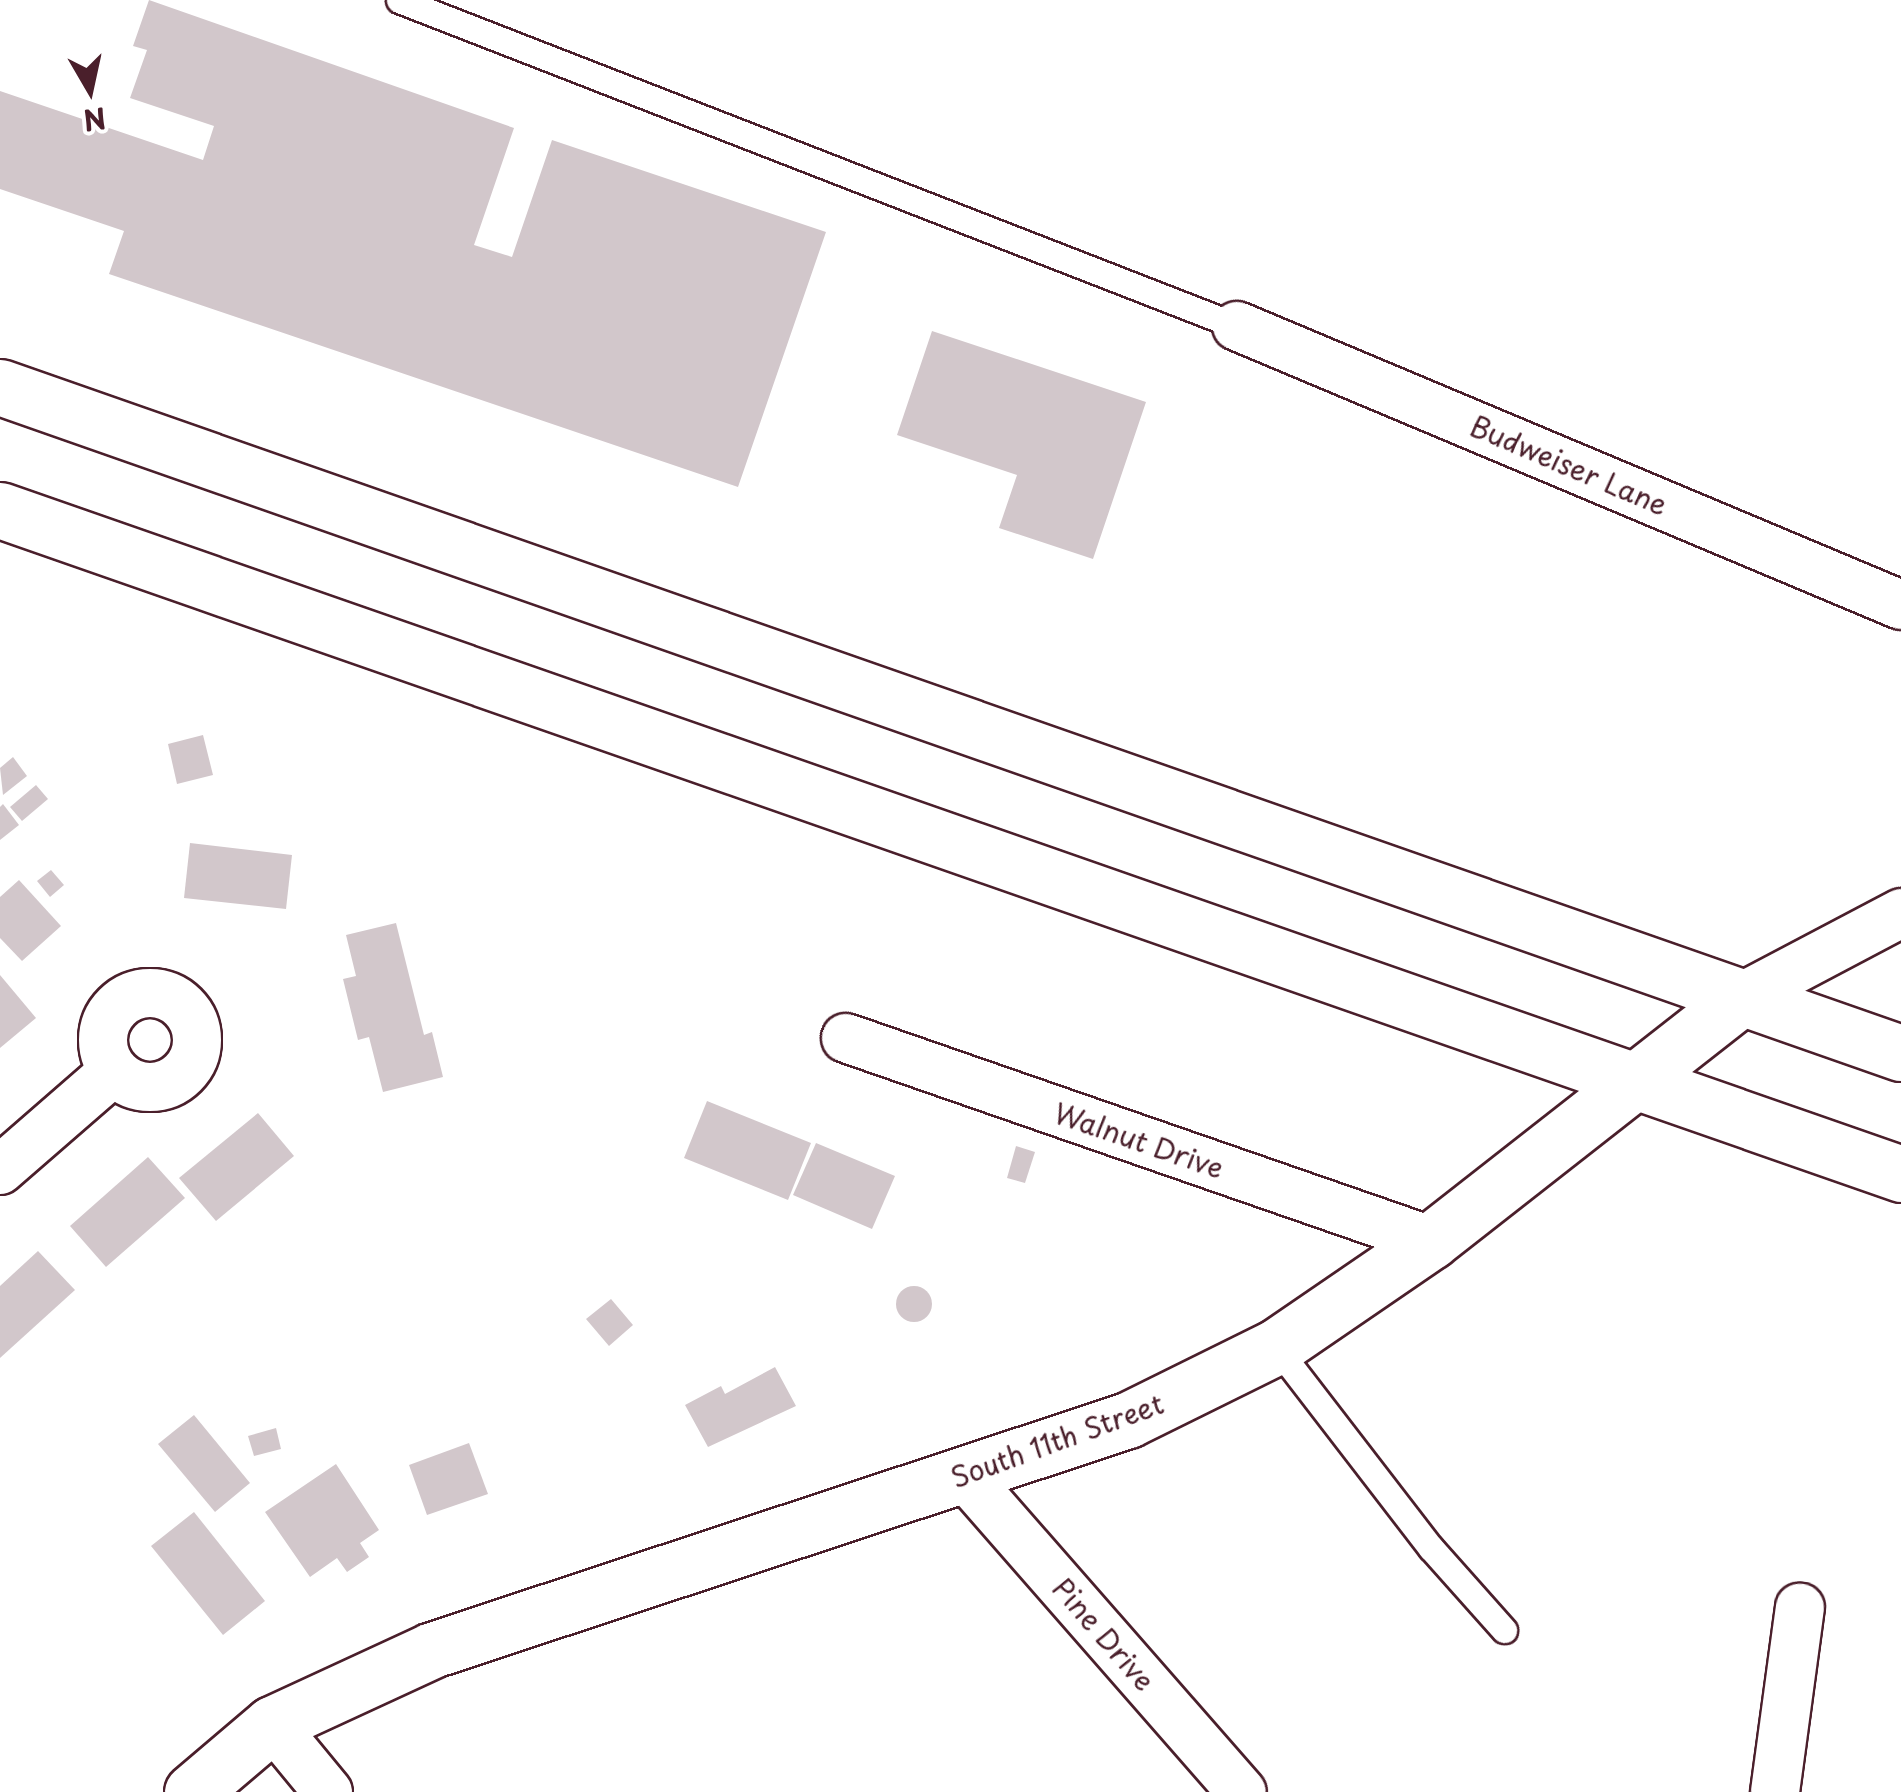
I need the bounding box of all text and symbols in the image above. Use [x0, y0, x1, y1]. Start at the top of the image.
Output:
north arrow [40, 40, 140, 140]
text: N [80, 97, 109, 143]
street label: Budweiser Lane [1465, 408, 1673, 522]
street label: Walnut Drive [1050, 1095, 1228, 1185]
street label: South 11th Street [943, 1385, 1171, 1495]
street label: Pine Drive [1046, 1571, 1162, 1697]

